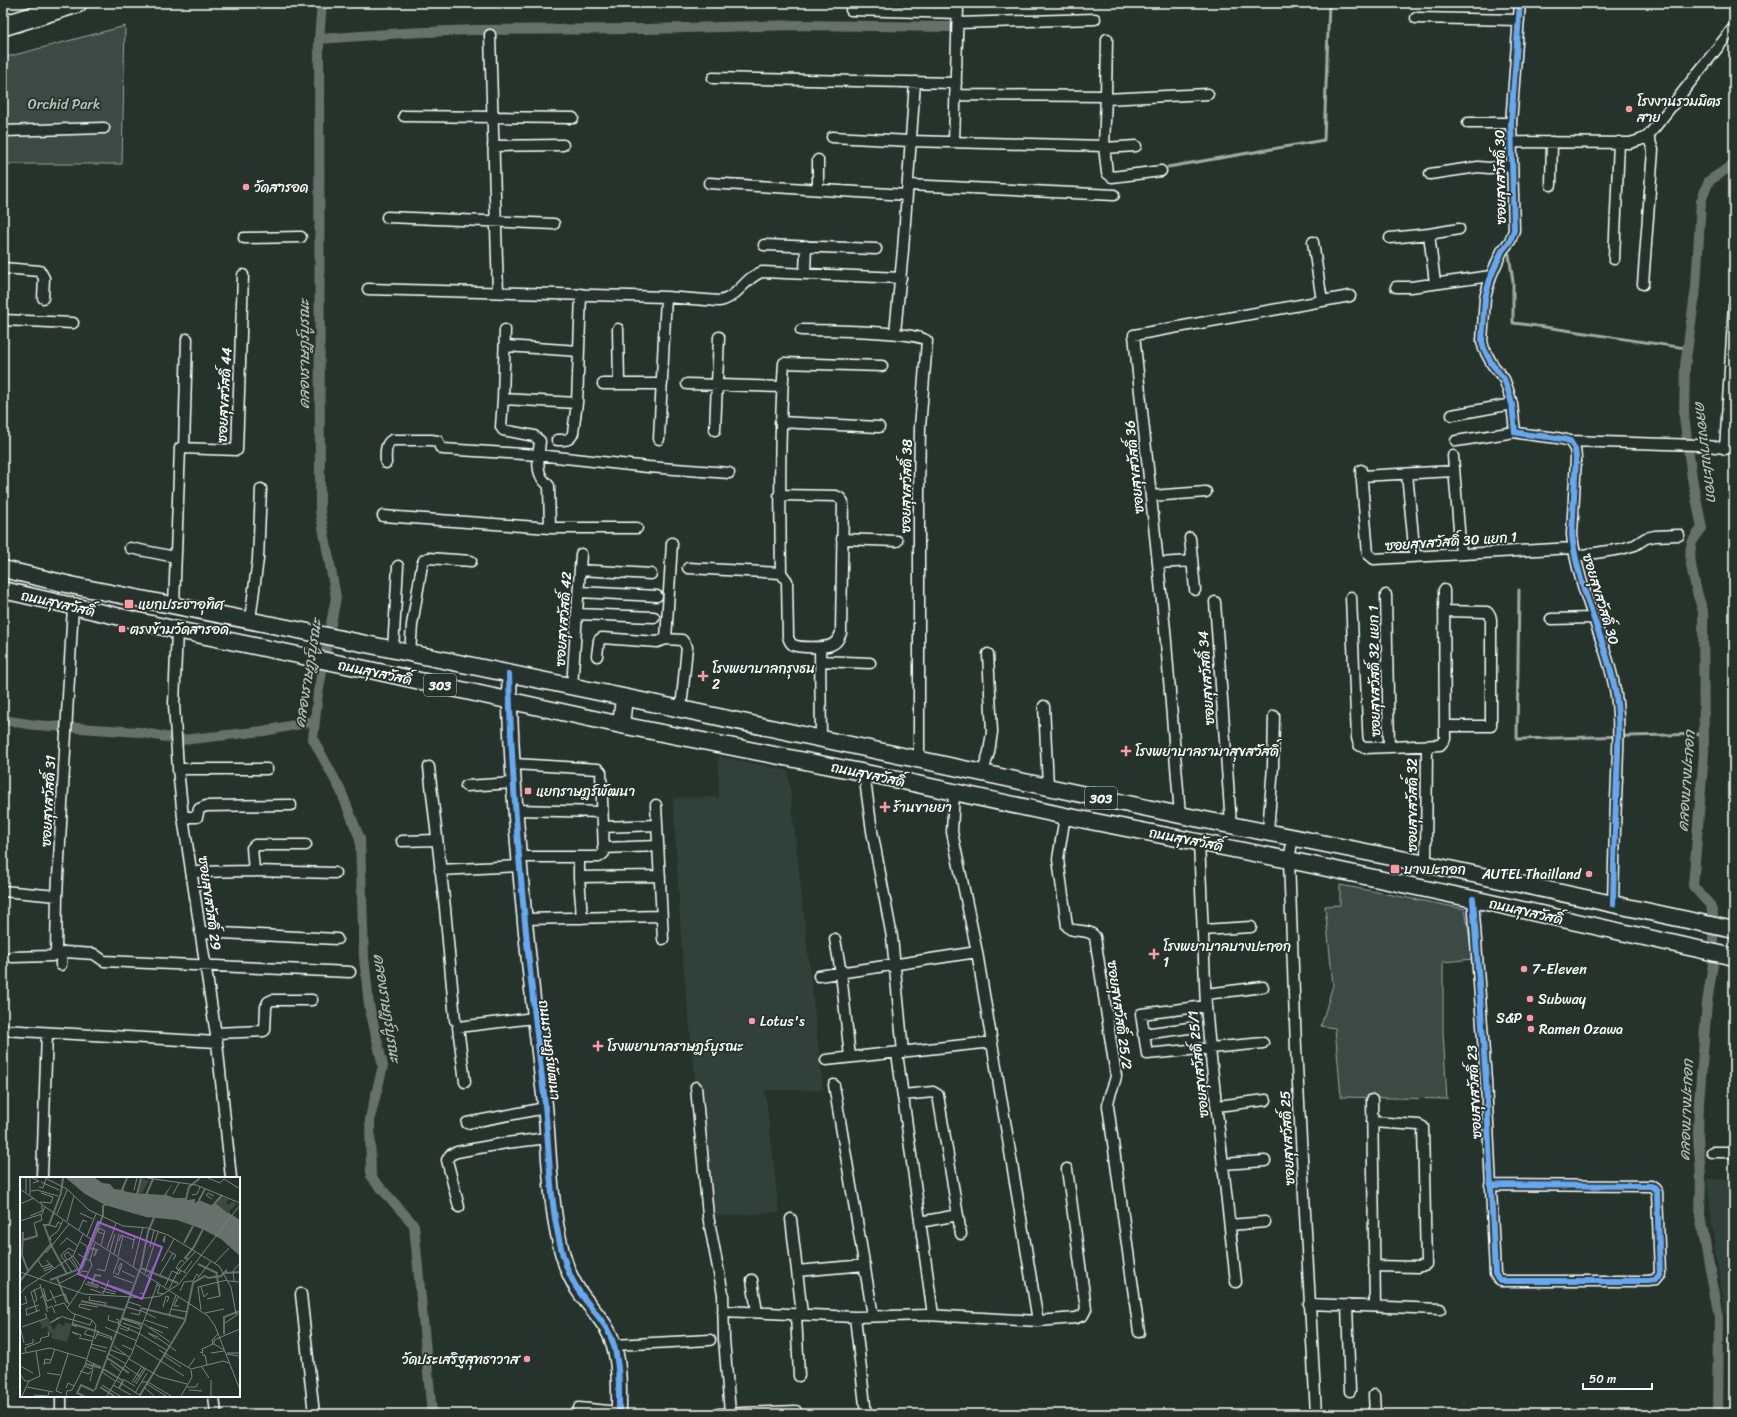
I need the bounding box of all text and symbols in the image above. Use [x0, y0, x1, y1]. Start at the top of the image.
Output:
place label: โรงงานรวมมิตร สาย [1636, 89, 1723, 130]
park label: Orchid Park [28, 92, 100, 117]
marker: โรงงานรวมมิตร สาย [1624, 104, 1634, 114]
street label: ซอยสุขสวัสดิ์ 30 [1487, 129, 1514, 225]
place label: วัดสารอด [254, 175, 309, 200]
marker: วัดสารอด [241, 182, 251, 192]
water label: คลองราษฎร์บูรณะ [291, 297, 317, 409]
street label: ซอยสุขสวัสดิ์ 44 [210, 346, 239, 443]
water label: คลองบางปะกอก [1687, 399, 1725, 504]
street label: ซอยสุขสวัสดิ์ 36 [1117, 419, 1152, 515]
street label: ซอยสุขสวัสดิ์ 38 [893, 438, 920, 533]
street label: ซอยสุขสวัสดิ์ 30 แยก 1 [1384, 524, 1518, 559]
street label: ซอยสุขสวัสดิ์ 30 [1575, 550, 1626, 648]
street label: ซอยสุขสวัสดิ์ 42 [548, 571, 579, 667]
street label: ถนนสุขสวัสดิ์ [18, 583, 101, 625]
place label: แยกประชาอุทิศ [138, 592, 226, 617]
marker: แยกประชาอุทิศ [123, 598, 135, 610]
street label: ซอยสุขสวัสดิ์ 32 แยก 1 [1361, 605, 1388, 737]
water label: คลองราษฎร์บูรณะ [287, 615, 330, 729]
place label: ตรงข้ามวัดสารอด [130, 617, 229, 642]
marker: ตรงข้ามวัดสารอด [117, 624, 127, 634]
street label: ซอยสุขสวัสดิ์ 34 [1191, 630, 1222, 726]
street label: ถนนสุขสวัสดิ์ [336, 652, 418, 693]
place label: โรงพยาบาลกรุงธน 2 [712, 656, 815, 697]
marker: โรงพยาบาลกรุงธน 2 [697, 670, 709, 682]
road number: 303 [424, 674, 456, 696]
water label: คลองบางปะกอก [1670, 729, 1703, 832]
place label: โรงพยาบาลรามาสุขสวัสดิ์ [1135, 739, 1282, 764]
marker: โรงพยาบาลรามาสุขสวัสดิ์ [1120, 745, 1132, 757]
street label: ถนนสุขสวัสดิ์ [829, 754, 911, 795]
street label: ซอยสุขสวัสดิ์ 31 [34, 755, 63, 848]
street label: ซอยสุขสวัสดิ์ 32 [1400, 758, 1425, 852]
place label: แยกราษฎร์พัฒนา [536, 779, 635, 804]
marker: แยกราษฎร์พัฒนา [523, 786, 533, 796]
road number: 303 [1085, 787, 1117, 809]
place label: ร้านขายยา [893, 795, 952, 820]
marker: ร้านขายยา [880, 802, 890, 812]
street label: ถนนสุขสวัสดิ์ [1147, 820, 1228, 860]
street label: ซอยสุขสวัสดิ์ 29 [191, 854, 229, 952]
place label: บางปะกอก [1404, 857, 1466, 882]
place label: AUTEL Thailland [1481, 862, 1583, 887]
marker: บางปะกอก [1389, 863, 1401, 875]
marker: AUTEL Thailland [1584, 869, 1594, 879]
street label: ถนนสุขสวัสดิ์ [1486, 891, 1569, 933]
place label: โรงพยาบาลบางปะกอก 1 [1163, 934, 1291, 975]
marker: โรงพยาบาลบางปะกอก 1 [1148, 948, 1160, 960]
water label: คลองราษฎร์บูรณะ [366, 952, 409, 1066]
place label: 7-Eleven [1532, 957, 1587, 982]
street label: ซอยสุขสวัสดิ์ 25/2 [1099, 959, 1140, 1071]
marker: 7-Eleven [1519, 964, 1529, 974]
place label: Subway [1538, 987, 1587, 1012]
marker: Subway [1525, 994, 1535, 1004]
street label: ถนนราษฎร์พัฒนา [531, 998, 568, 1102]
place label: S&P [1496, 1006, 1523, 1031]
place label: Lotus's [760, 1009, 805, 1034]
street label: ซอยสุขสวัสดิ์ 25/1 [1180, 1009, 1217, 1119]
marker: S&P [1525, 1013, 1535, 1023]
marker: Lotus's [747, 1016, 757, 1026]
place label: Ramen Ozawa [1539, 1017, 1623, 1042]
marker: Ramen Ozawa [1526, 1024, 1536, 1034]
place label: โรงพยาบาลราษฎร์บูรณะ [607, 1034, 743, 1059]
marker: โรงพยาบาลราษฎร์บูรณะ [592, 1040, 604, 1052]
street label: ซอยสุขสวัสดิ์ 23 [1460, 1044, 1489, 1140]
water label: คลองบางปะกอก [1671, 1058, 1701, 1161]
street label: ซอยสุขสวัสดิ์ 25 [1273, 1090, 1302, 1186]
inset map [20, 1177, 240, 1397]
place label: วัดประเสริฐสุทธาวาส [402, 1347, 522, 1372]
marker: วัดประเสริฐสุทธาวาส [522, 1354, 532, 1364]
scale bar [1583, 1365, 1652, 1391]
text: 50 m [1589, 1368, 1616, 1390]

